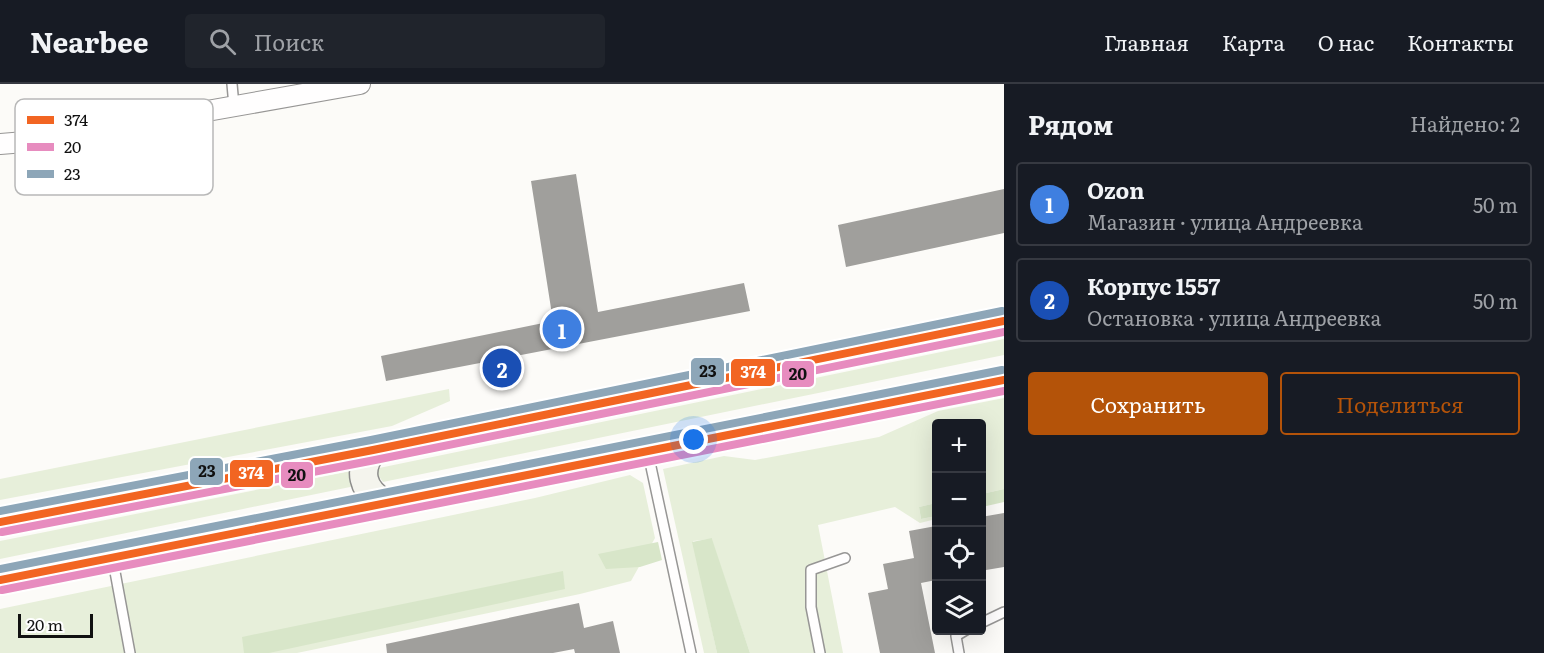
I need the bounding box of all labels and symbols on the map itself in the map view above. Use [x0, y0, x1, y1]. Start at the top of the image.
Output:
legend [15, 99, 213, 195]
text: 374 [64, 107, 88, 131]
text: 20 [64, 134, 81, 158]
text: 23 [64, 161, 81, 185]
pin: 1 [542, 306, 582, 352]
pin: 2 [482, 346, 522, 390]
line badge: 23 [690, 357, 725, 386]
text: 23 [699, 358, 717, 382]
line badge: 374 [730, 358, 776, 387]
text: 374 [740, 359, 766, 383]
line badge: 20 [781, 360, 815, 388]
text: 20 [789, 361, 807, 385]
your location [679, 425, 708, 454]
line badge: 23 [189, 457, 224, 486]
text: 23 [198, 458, 216, 482]
line badge: 374 [229, 459, 274, 488]
text: 374 [238, 460, 264, 484]
line badge: 20 [280, 461, 314, 489]
text: 20 [288, 462, 306, 486]
scale bar [18, 611, 93, 638]

